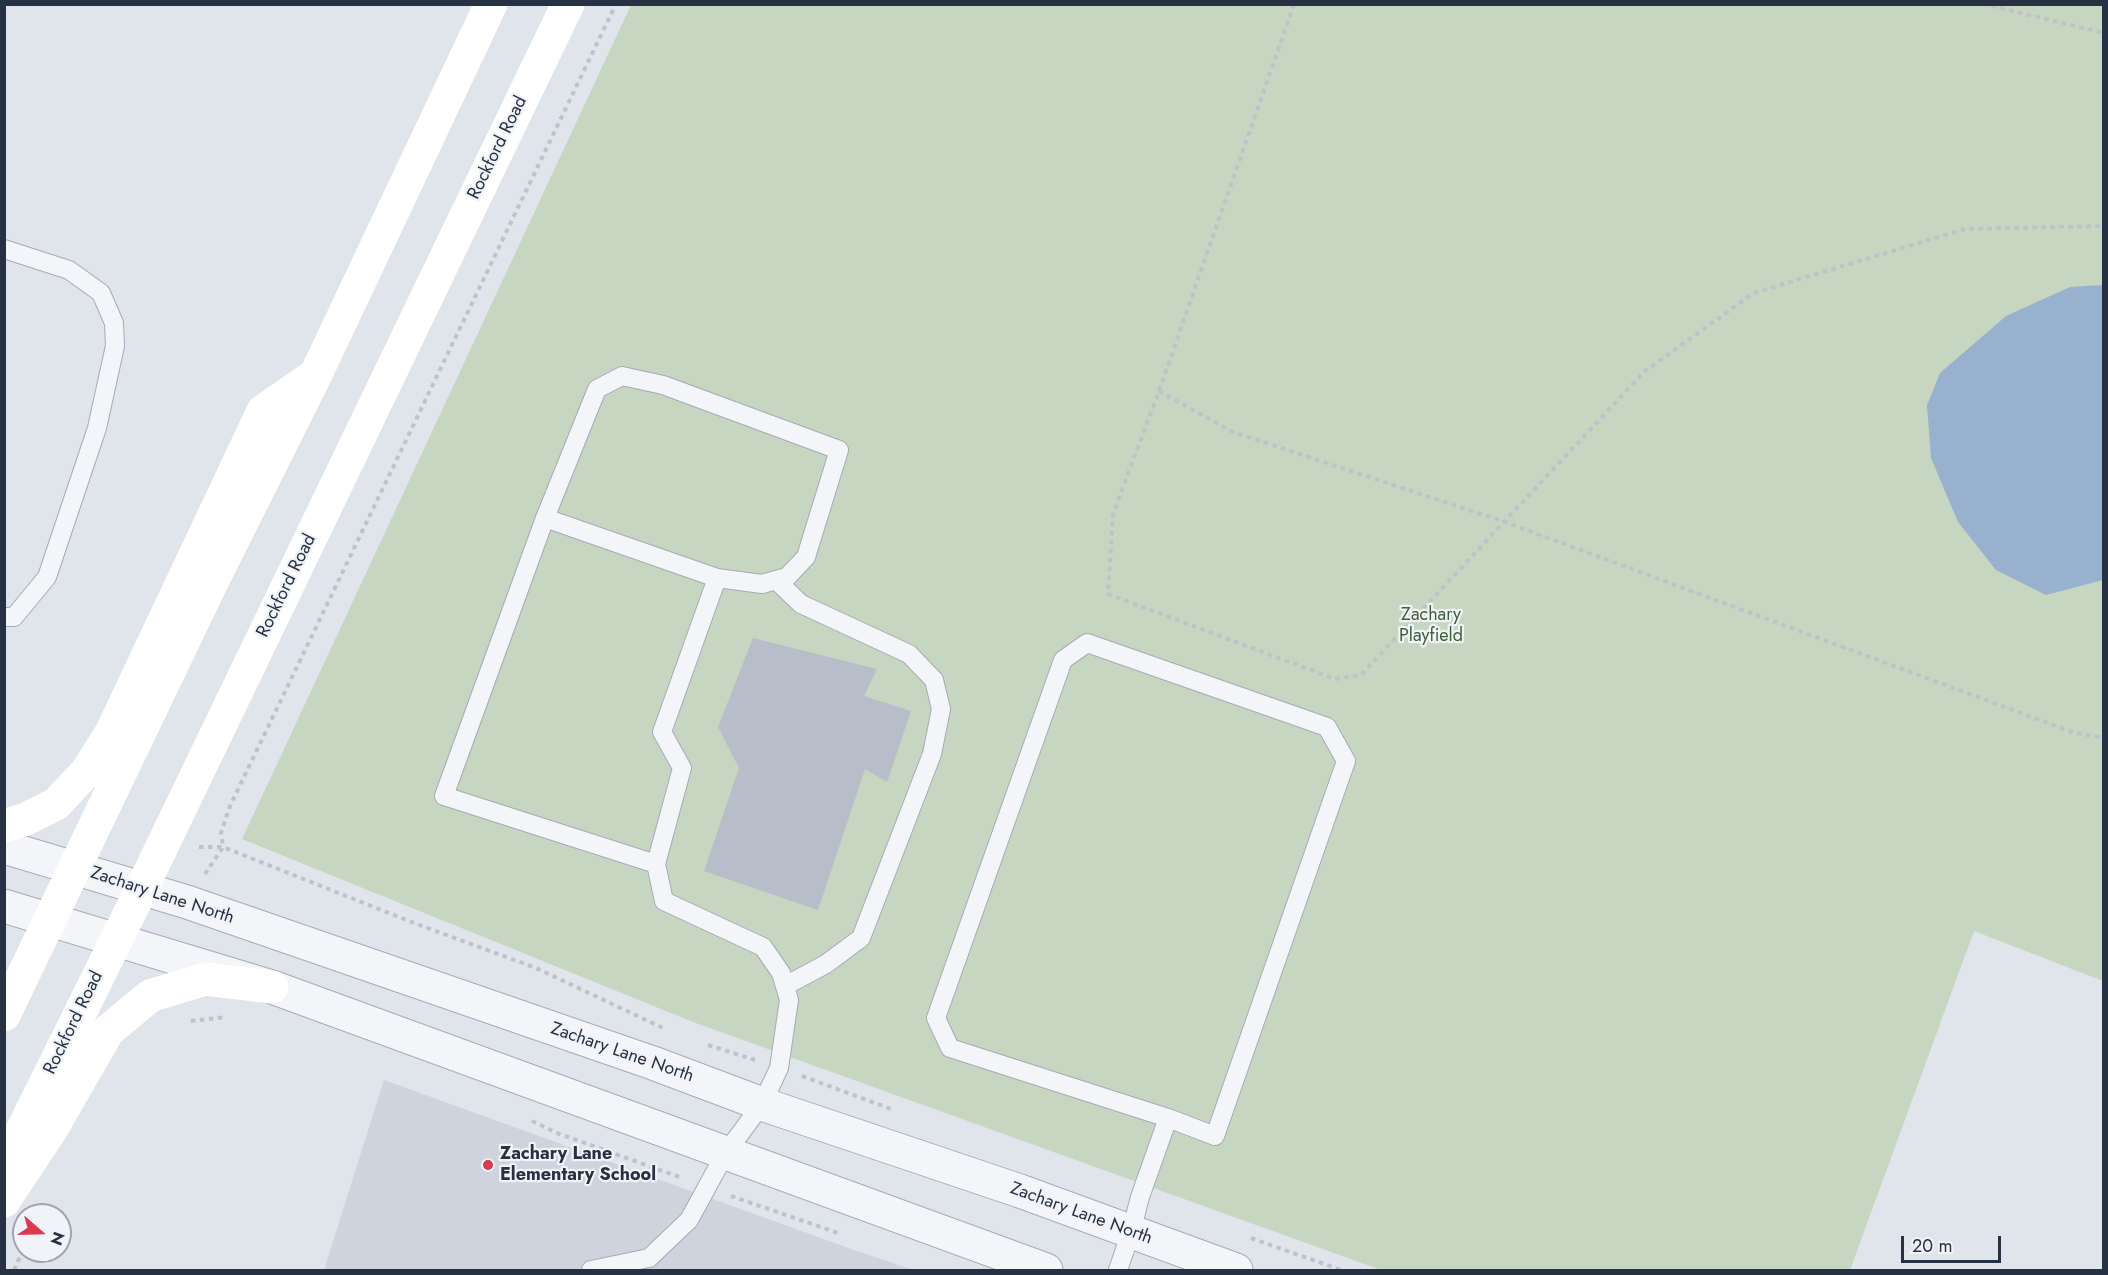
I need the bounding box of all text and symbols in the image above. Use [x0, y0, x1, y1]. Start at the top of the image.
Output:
street label: Rockford Road [464, 93, 532, 203]
street label: Rockford Road [253, 531, 321, 641]
park label: Zachary Playfield [1399, 605, 1463, 648]
street label: Zachary Lane North [87, 863, 237, 929]
street label: Rockford Road [40, 968, 108, 1078]
street label: Zachary Lane North [548, 1018, 696, 1088]
place label: Zachary Lane Elementary School [500, 1144, 656, 1186]
marker: Zachary Lane Elementary School [481, 1158, 495, 1172]
street label: Zachary Lane North [1007, 1178, 1155, 1250]
north arrow [12, 1203, 72, 1263]
scale bar [1904, 1224, 2004, 1262]
text: N [45, 1229, 70, 1249]
text: 20 m [1912, 1233, 1952, 1259]

